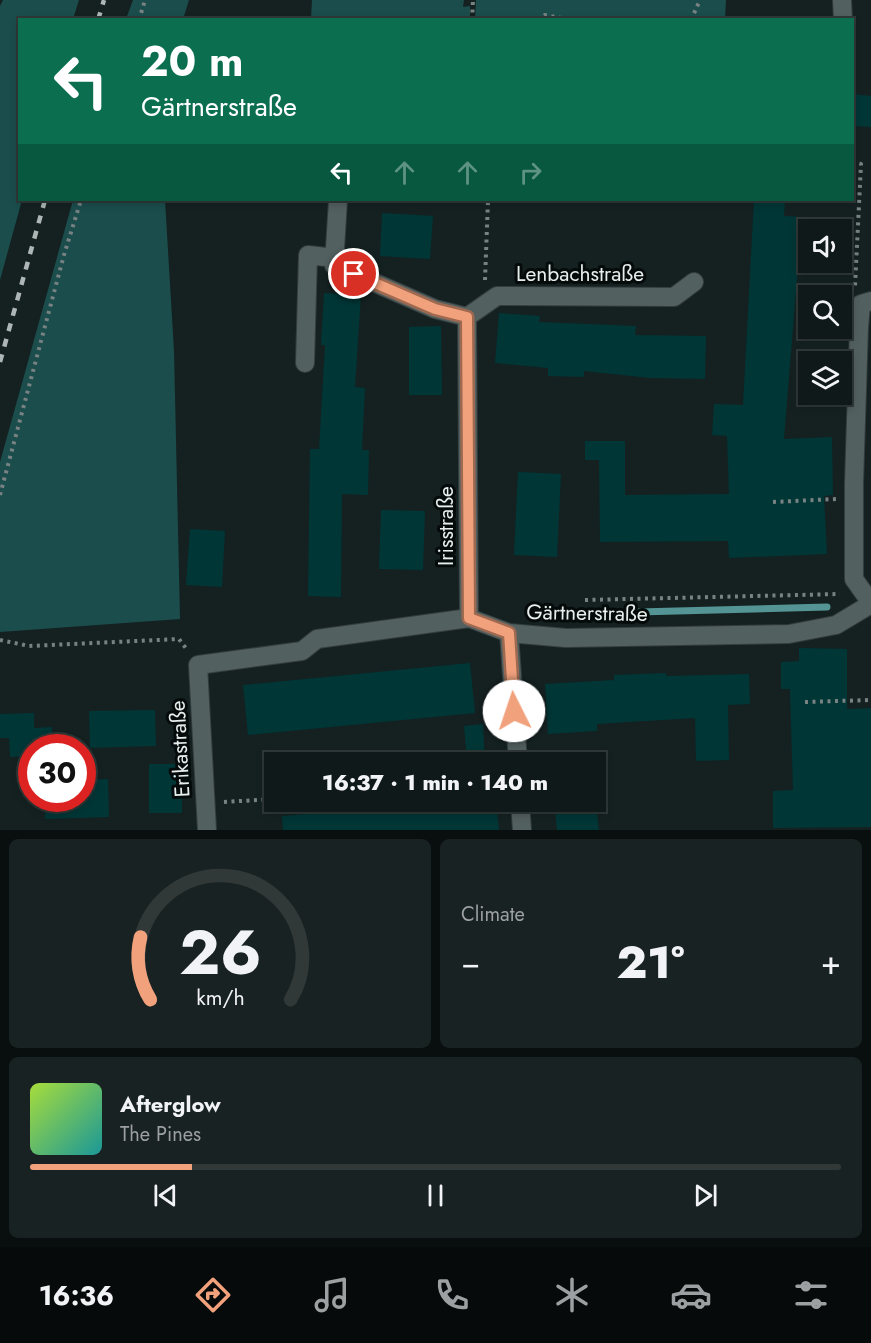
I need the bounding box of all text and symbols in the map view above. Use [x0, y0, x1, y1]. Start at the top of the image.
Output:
text: 20 m [141, 31, 243, 92]
icon: left [42, 42, 120, 120]
text: Gärtnerstraße [141, 87, 297, 126]
icon: left [325, 156, 358, 189]
icon: ahead [388, 156, 421, 189]
icon: ahead [451, 156, 484, 189]
icon: right [514, 156, 547, 189]
map controls [798, 219, 852, 405]
button: sound [798, 219, 852, 273]
pin [328, 248, 379, 299]
icon: arrive [337, 257, 370, 290]
street label: Lenbachstraße [516, 259, 644, 289]
button: search [798, 285, 852, 339]
button: layers [798, 351, 852, 405]
street label: Irisstraße [431, 486, 461, 566]
street label: Gärtnerstraße [526, 597, 648, 629]
position arrow [482, 679, 546, 743]
street label: Erikastraße [162, 700, 198, 798]
speed limit sign: 30 [18, 734, 96, 812]
text: 16:37 · 1 min · 140 m [322, 766, 548, 798]
text: Climate [461, 900, 525, 929]
text: 26 [179, 907, 261, 997]
text: 21° [617, 930, 685, 995]
text: − [461, 939, 480, 986]
text: + [821, 939, 841, 986]
text: km/h [196, 983, 244, 1014]
text: Afterglow [120, 1088, 221, 1120]
text: The Pines [120, 1120, 201, 1149]
icon: previous [149, 1179, 182, 1212]
icon: pause [419, 1179, 452, 1212]
icon: next [689, 1179, 722, 1212]
icon: directions [192, 1274, 234, 1316]
icon: music [311, 1274, 353, 1316]
icon: phone [431, 1274, 473, 1316]
icon: climate [551, 1274, 593, 1316]
icon: car [670, 1274, 712, 1316]
icon: filters [790, 1274, 832, 1316]
text: 16:36 [39, 1276, 114, 1315]

